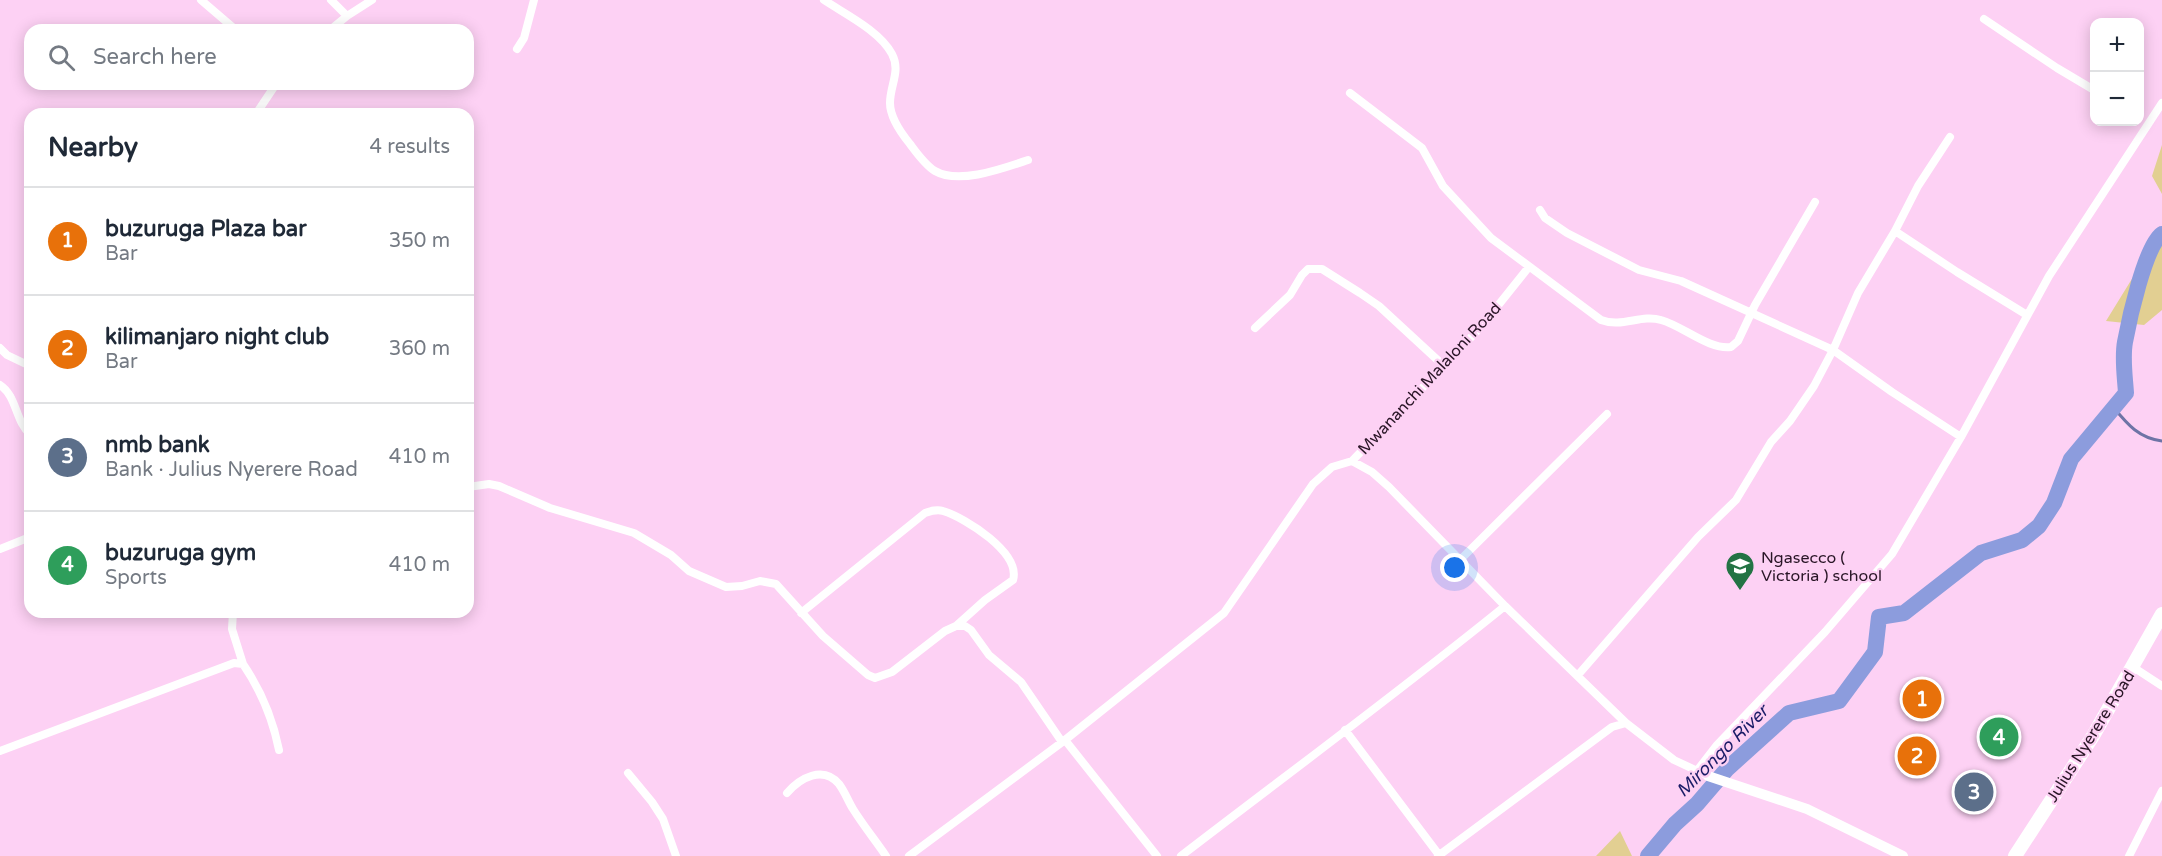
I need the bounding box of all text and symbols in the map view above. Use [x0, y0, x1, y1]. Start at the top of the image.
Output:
map controls [2090, 18, 2144, 126]
button: + [2090, 18, 2144, 72]
search box [24, 24, 474, 90]
icon: search [45, 41, 78, 74]
text: Search here [93, 44, 217, 70]
button: − [2090, 72, 2144, 126]
text: Nearby [48, 132, 138, 163]
text: 4 results [370, 135, 450, 159]
text: buzuruga Plaza bar [105, 216, 307, 242]
text: 1 [61, 229, 74, 253]
text: 350 m [389, 229, 450, 253]
text: Bar [105, 242, 138, 266]
street label: Mwananchi Malaloni Road [1354, 298, 1506, 459]
text: kilimanjaro night club [105, 324, 329, 350]
text: 2 [61, 337, 74, 361]
text: 360 m [389, 337, 450, 361]
text: Bar [105, 350, 138, 374]
text: nmb bank [105, 432, 210, 458]
text: 3 [61, 445, 74, 469]
text: 410 m [389, 445, 450, 469]
text: Bank · Julius Nyerere Road [105, 458, 358, 482]
text: buzuruga gym [105, 540, 256, 566]
place label: Ngasecco ( Victoria ) school [1761, 548, 1882, 586]
school or university icon: Ngasecco ( Victoria ) school [1724, 550, 1756, 592]
text: 4 [61, 553, 74, 577]
text: 410 m [389, 553, 450, 577]
your location [1440, 553, 1469, 582]
text: Sports [105, 566, 167, 590]
street label: Julius Nyerere Road [2042, 667, 2139, 806]
pin: 1 [1902, 676, 1942, 722]
water label: Mirongo River [1671, 699, 1774, 802]
pin: 4 [1980, 714, 2018, 760]
pin: 2 [1898, 734, 1936, 778]
pin: 3 [1954, 770, 1994, 814]

